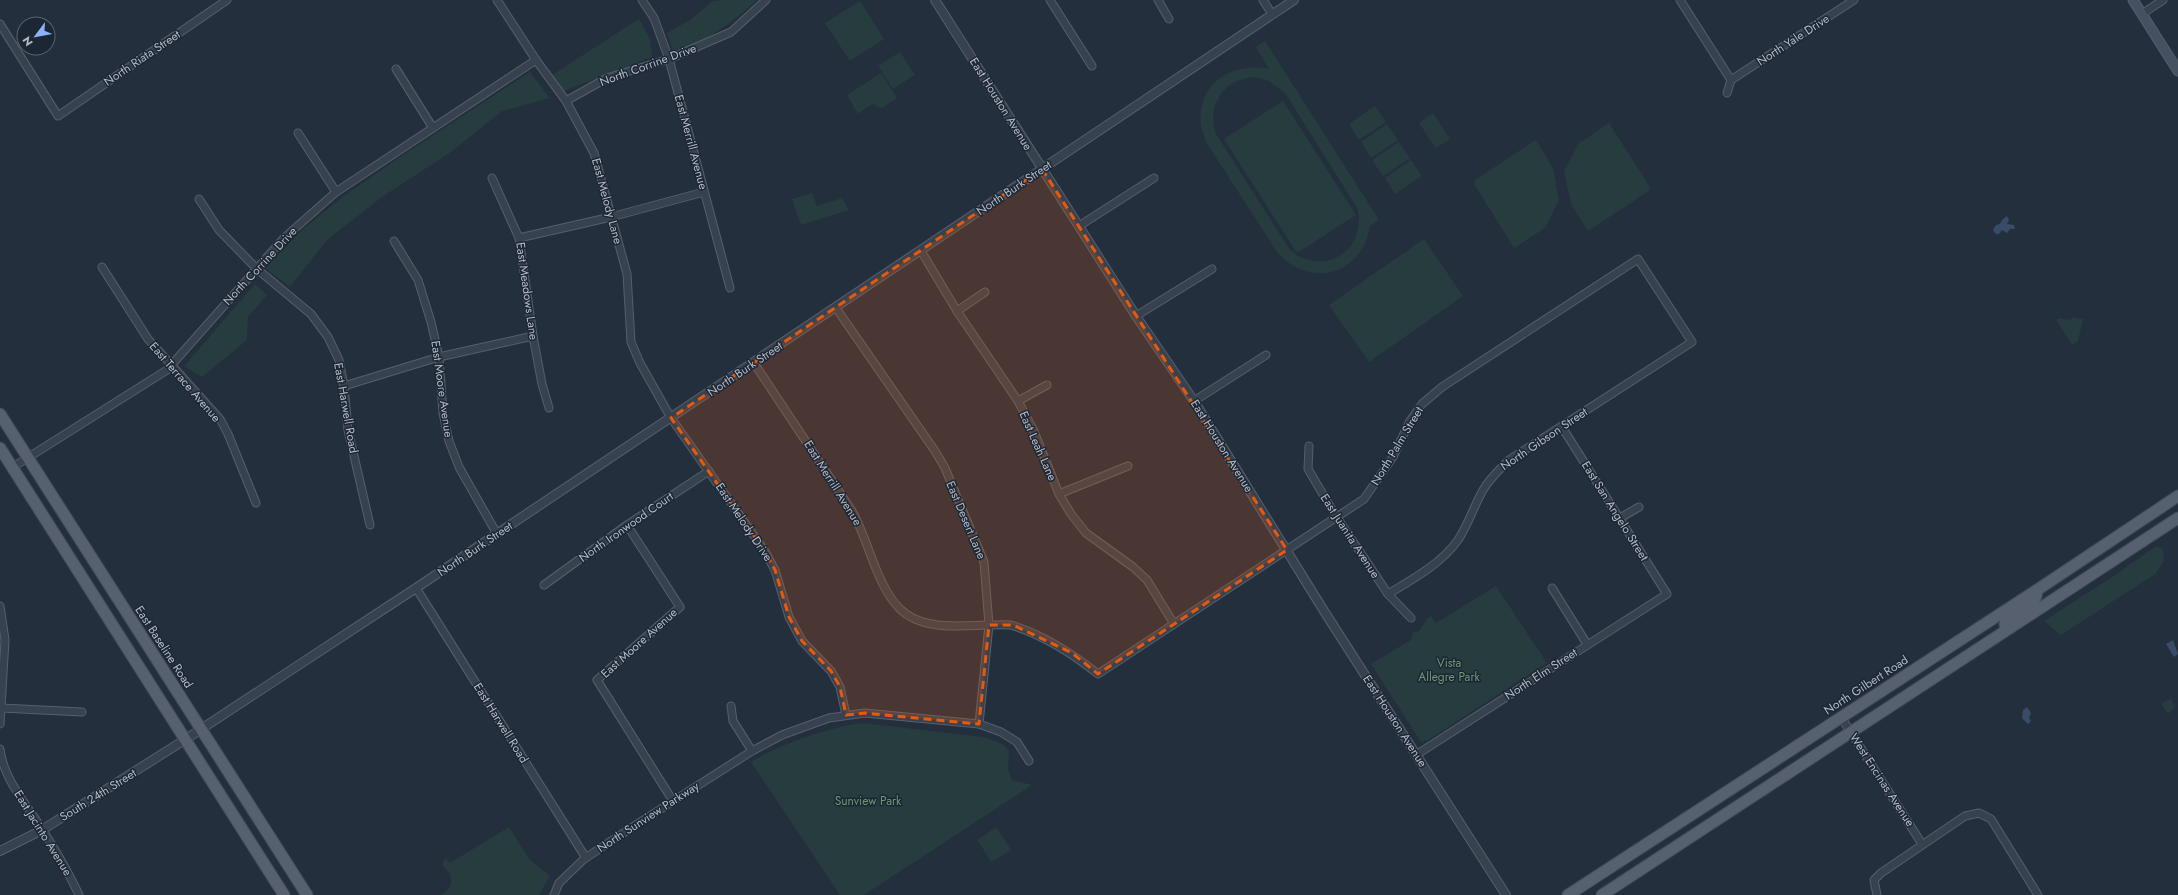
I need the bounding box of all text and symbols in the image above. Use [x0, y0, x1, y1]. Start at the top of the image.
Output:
street label: North Yale Drive [1753, 10, 1833, 70]
north arrow [16, 16, 56, 56]
street label: North Riata Street [100, 26, 184, 90]
text: N [18, 33, 37, 49]
street label: North Corrine Drive [597, 39, 699, 91]
street label: East Houston Avenue [965, 54, 1037, 154]
street label: East Merrill Avenue [670, 93, 712, 191]
street label: East Melody Lane [587, 156, 627, 246]
street label: North Burk Street [973, 156, 1055, 220]
street label: North Corrine Drive [219, 223, 301, 309]
street label: East Meadows Lane [511, 241, 543, 341]
street label: North Burk Street [704, 337, 786, 401]
street label: East Terrace Avenue [145, 338, 225, 426]
street label: East Moore Avenue [426, 339, 458, 439]
street label: East Harwell Road [329, 361, 363, 455]
street label: East Houston Avenue [1186, 396, 1258, 496]
street label: North Palm Street [1366, 403, 1428, 489]
street label: North Gibson Street [1497, 403, 1591, 475]
street label: East Leah Lane [1015, 408, 1061, 484]
street label: East Merrill Avenue [800, 437, 866, 529]
street label: East San Angelo Street [1577, 458, 1653, 565]
street label: East Desert Lane [941, 478, 991, 562]
street label: East Melody Drive [711, 479, 777, 565]
street label: North Ironwood Court [575, 487, 677, 566]
street label: East Juanita Avenue [1316, 490, 1384, 582]
street label: North Burk Street [434, 517, 516, 581]
street label: East Baseline Road [131, 602, 197, 692]
street label: East Moore Avenue [597, 604, 681, 682]
street label: North Elm Street [1501, 644, 1581, 704]
street label: North Gilbert Road [1820, 651, 1912, 719]
park label: Vista Allegre Park [1418, 654, 1480, 686]
street label: East Houston Avenue [1358, 671, 1432, 771]
street label: East Harwell Road [469, 679, 533, 767]
street label: West Encinas Avenue [1845, 730, 1919, 830]
street label: South 24th Street [56, 764, 140, 826]
street label: North Sunview Parkway [593, 777, 703, 857]
street label: East Jacinto Avenue [9, 787, 77, 879]
park label: Sunview Park [835, 792, 902, 810]

